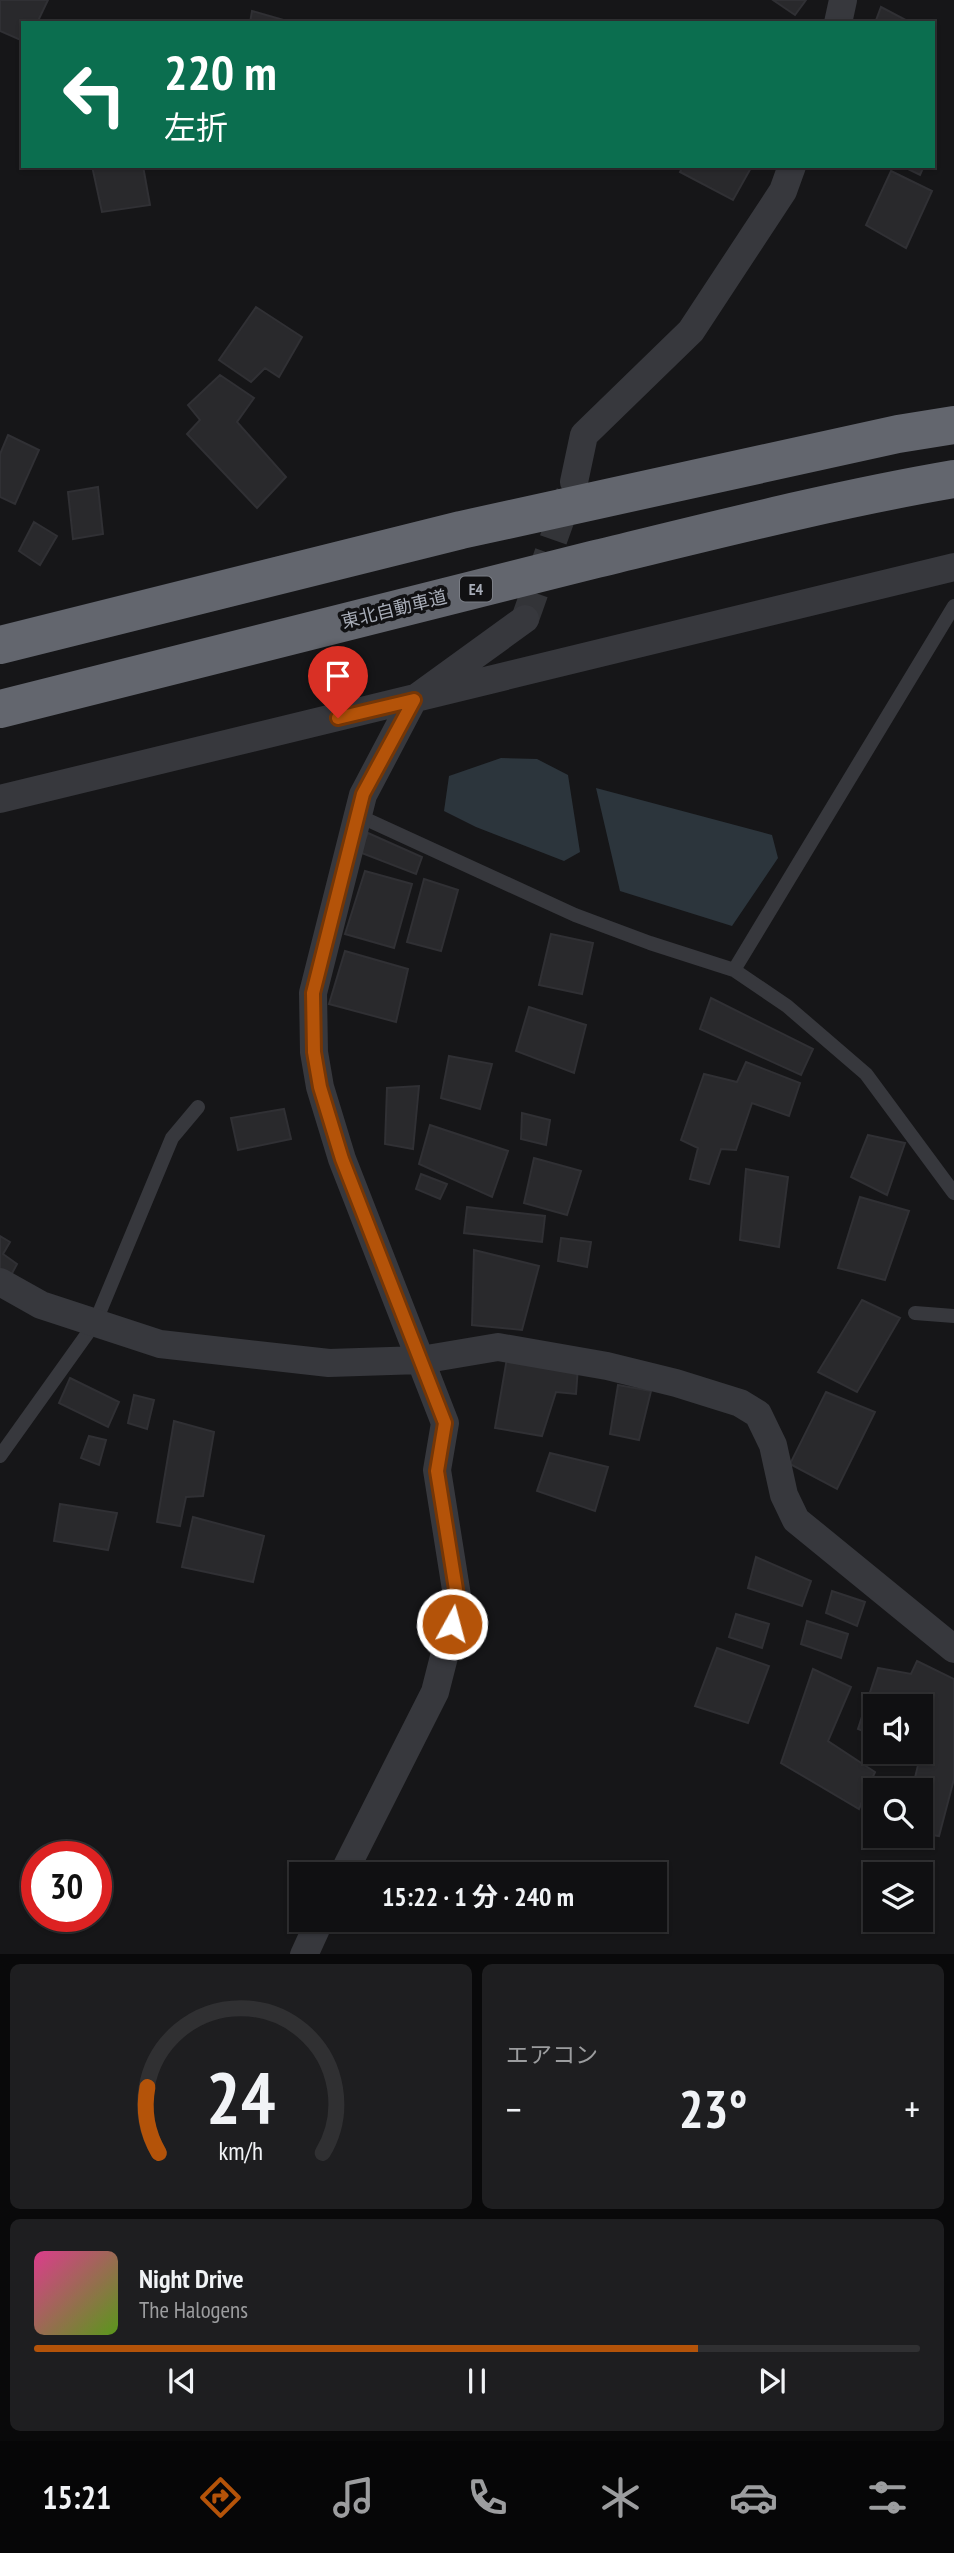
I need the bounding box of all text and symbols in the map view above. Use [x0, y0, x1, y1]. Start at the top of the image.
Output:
text: 220 m [164, 40, 277, 104]
icon: left [49, 49, 140, 140]
text: 左折 [164, 106, 228, 148]
road number: E4 [460, 576, 492, 602]
street label: 東北自動車道 [339, 585, 449, 633]
pin [308, 646, 368, 718]
icon: arrive [319, 657, 357, 695]
position arrow [415, 1587, 489, 1661]
map controls [863, 1694, 933, 1932]
button: sound [863, 1694, 933, 1764]
button: search [863, 1778, 933, 1848]
speed limit sign: 30 [21, 1841, 112, 1932]
button: layers [863, 1862, 933, 1932]
text: 15:22 · 1 分 · 240 m [382, 1880, 574, 1913]
text: エアコン [506, 2040, 598, 2069]
text: 24 [206, 2049, 276, 2143]
text: 23° [679, 2075, 747, 2142]
text: − [506, 2084, 522, 2133]
text: + [904, 2084, 920, 2133]
text: km/h [219, 2134, 263, 2166]
text: Night Drive [139, 2262, 244, 2295]
text: The Halogens [139, 2295, 248, 2324]
icon: previous [163, 2362, 201, 2400]
icon: pause [458, 2362, 496, 2400]
icon: next [753, 2362, 791, 2400]
icon: directions [196, 2473, 245, 2522]
icon: music [329, 2473, 378, 2522]
icon: phone [463, 2473, 512, 2522]
icon: climate [596, 2473, 645, 2522]
icon: car [729, 2473, 778, 2522]
icon: filters [863, 2473, 912, 2522]
text: 15:21 [42, 2476, 111, 2518]

